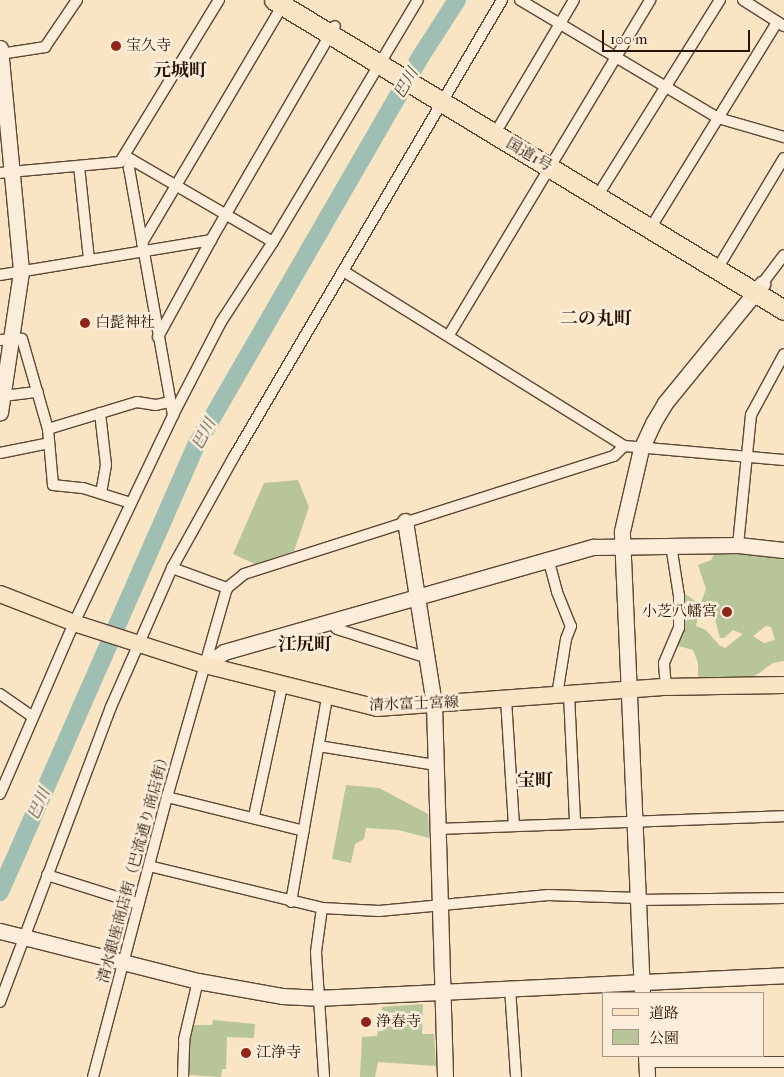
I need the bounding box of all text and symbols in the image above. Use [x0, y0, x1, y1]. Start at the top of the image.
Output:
scale bar [604, 20, 752, 52]
text: 100 m [610, 30, 648, 48]
place label: 宝久寺 [126, 37, 171, 55]
marker: 宝久寺 [110, 40, 122, 52]
district label: 元城町 [153, 60, 207, 82]
water label: 巴川 [390, 64, 422, 102]
street label: 国道1号 [503, 135, 555, 175]
district label: 二の丸町 [560, 308, 632, 330]
place label: 白髭神社 [95, 314, 155, 332]
marker: 白髭神社 [79, 317, 91, 329]
water label: 巴川 [188, 415, 220, 453]
place label: 小芝八幡宮 [642, 603, 717, 621]
marker: 小芝八幡宮 [721, 606, 733, 618]
district label: 江尻町 [278, 634, 332, 656]
street label: 清水富士宮線 [369, 693, 459, 715]
street label: 清水銀座商店街（巴流通り商店街） [94, 749, 174, 985]
district label: 宝町 [517, 770, 553, 792]
water label: 巴川 [24, 785, 54, 823]
legend [602, 992, 764, 1057]
text: 道路 [649, 1004, 679, 1022]
place label: 浄春寺 [376, 1013, 421, 1031]
marker: 浄春寺 [360, 1016, 372, 1028]
text: 公園 [649, 1029, 679, 1047]
place label: 江浄寺 [256, 1044, 301, 1062]
marker: 江浄寺 [240, 1047, 252, 1059]

